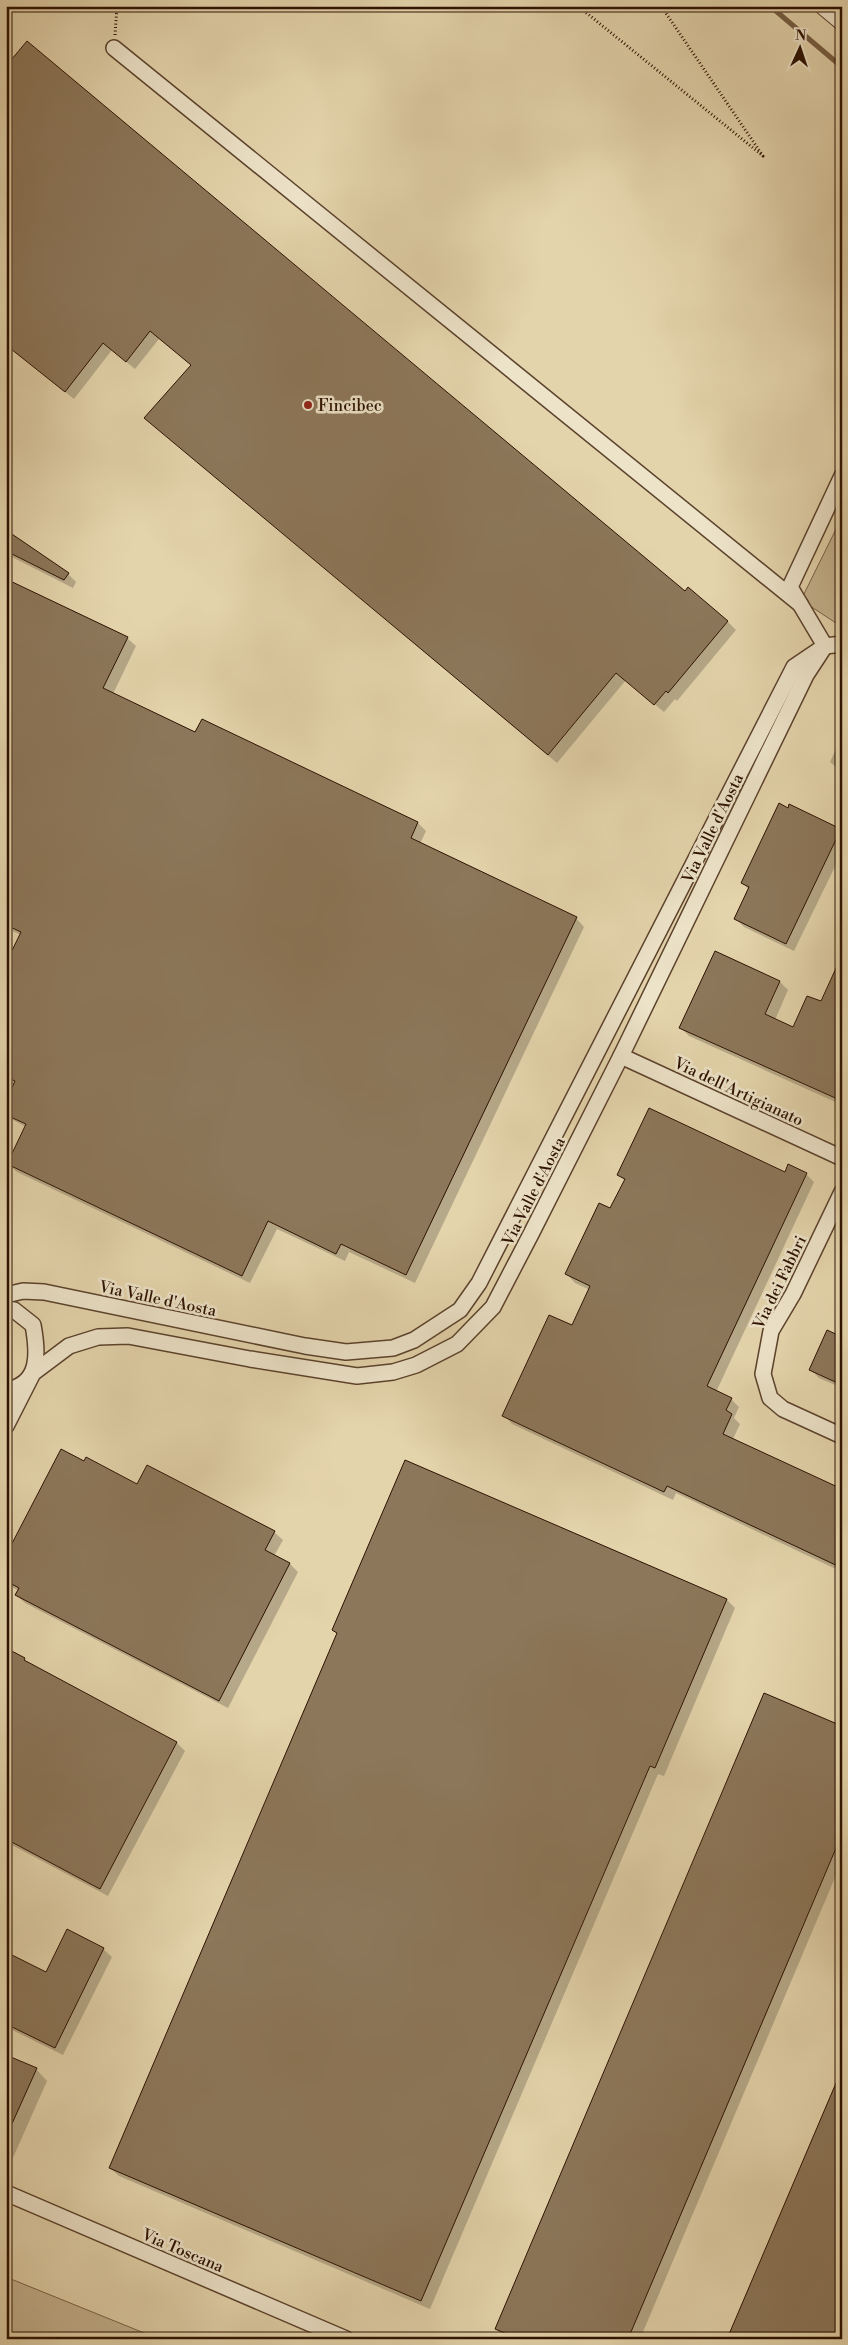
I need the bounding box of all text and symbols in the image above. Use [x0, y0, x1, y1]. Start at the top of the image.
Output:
north arrow [776, 22, 826, 72]
text: N [795, 27, 807, 45]
place label: Fincibec [318, 396, 382, 416]
marker: Fincibec [302, 399, 314, 411]
street label: Via Valle d'Aosta [677, 770, 748, 887]
street label: Via dell'Artigianato [670, 1053, 806, 1131]
street label: Via Valle d'Aosta [497, 1133, 570, 1250]
street label: Via dei Fabbri [748, 1233, 811, 1333]
street label: Via Valle d'Aosta [96, 1277, 219, 1321]
street label: Via Toscana [138, 2224, 227, 2277]

